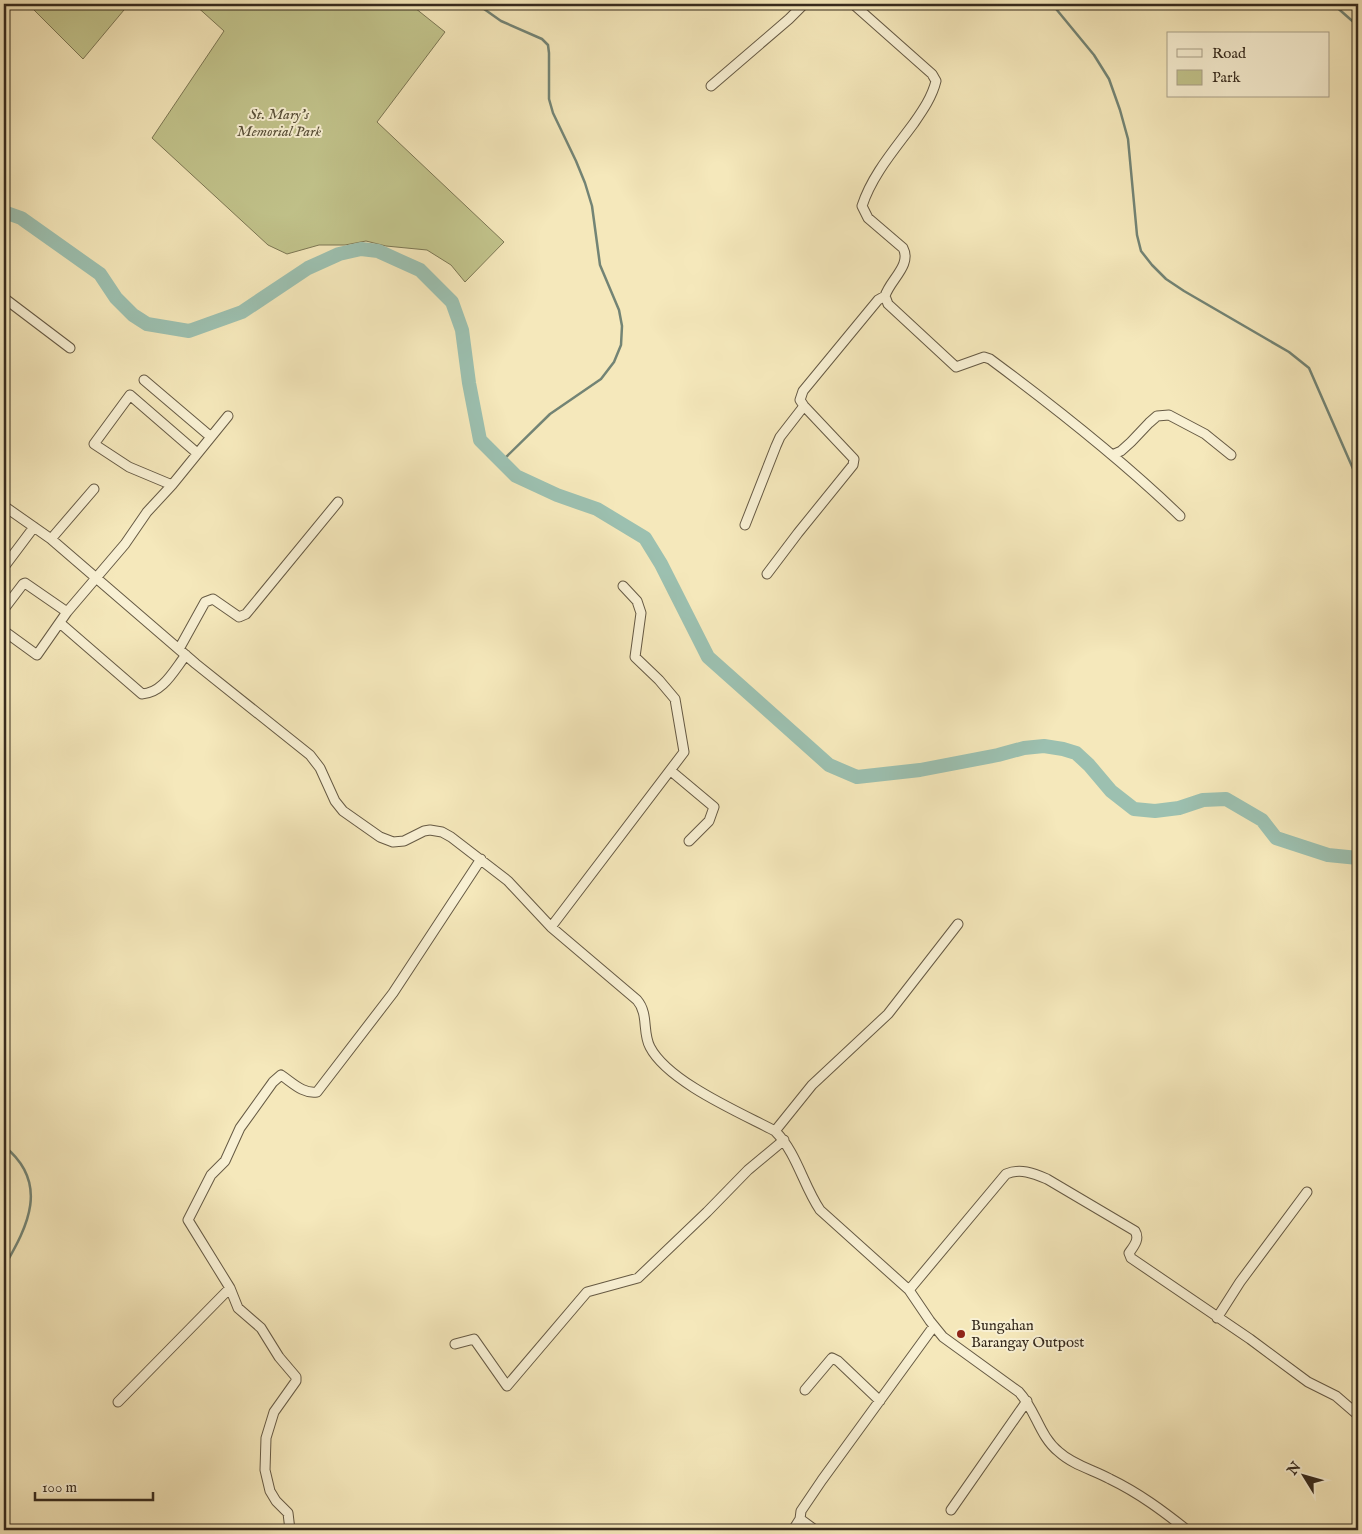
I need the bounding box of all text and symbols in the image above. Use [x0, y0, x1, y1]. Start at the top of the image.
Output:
legend [1167, 32, 1330, 98]
text: Road [1212, 44, 1247, 63]
text: Park [1212, 68, 1242, 87]
park label: St. Mary's Memorial Park [237, 105, 321, 141]
place label: Bungahan Barangay Outpost [971, 1316, 1085, 1352]
marker: Bungahan Barangay Outpost [955, 1328, 967, 1340]
north arrow [1280, 1452, 1330, 1502]
text: N [1283, 1459, 1305, 1480]
scale bar [35, 1469, 152, 1501]
text: 100 m [42, 1478, 78, 1497]

